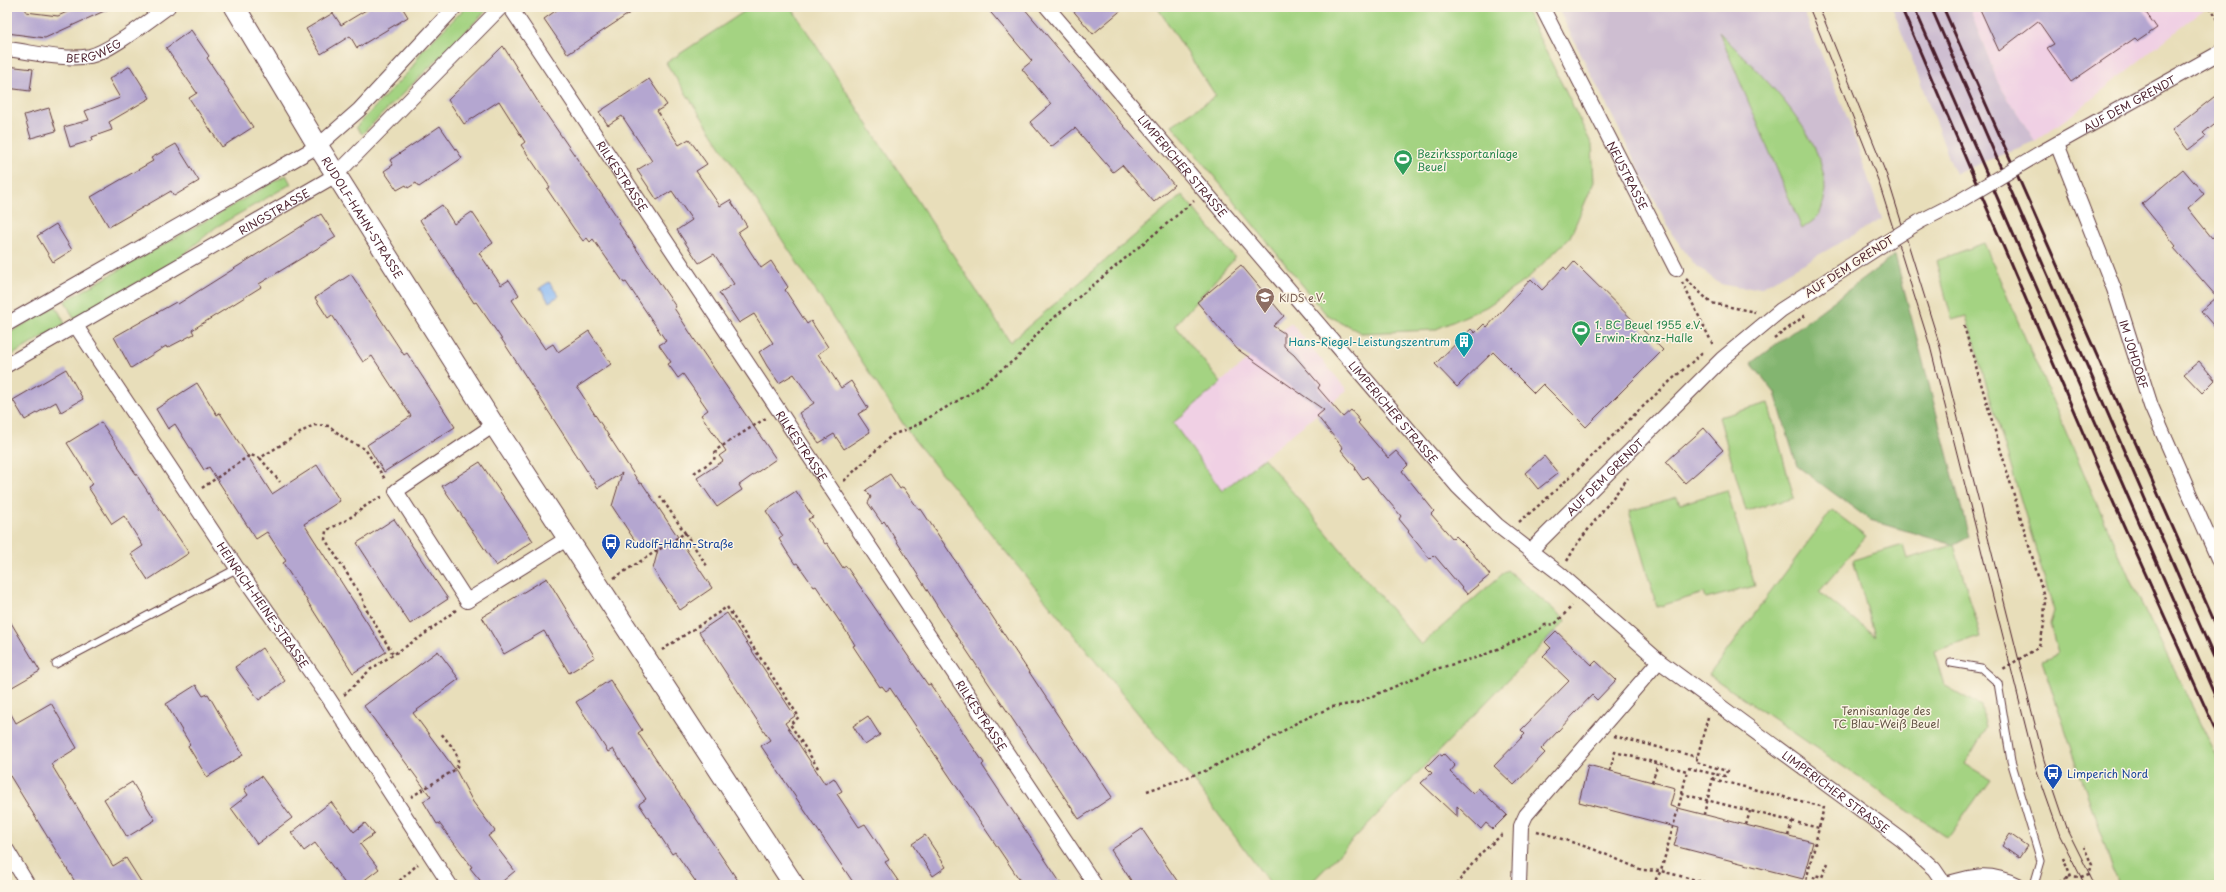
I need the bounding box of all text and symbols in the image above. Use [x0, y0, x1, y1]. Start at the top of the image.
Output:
street label: BERGWEG [65, 34, 124, 66]
street label: AUF DEM GRENDT [2080, 70, 2179, 136]
street label: LIMPERICHER STRASSE [1134, 111, 1232, 221]
street label: RILKESTRASSE [593, 137, 652, 215]
street label: NEUSTRASSE [1603, 138, 1653, 213]
place label: Bezirkssportanlage Beuel [1417, 145, 1518, 175]
sports icon: Bezirkssportanlage Beuel [1392, 148, 1414, 176]
street label: RUDOLF-HAHN-STRASSE [318, 153, 408, 282]
street label: RINGSTRASSE [235, 184, 312, 238]
street label: AUF DEM GRENDT [1801, 230, 1897, 301]
school or university icon: KIDS e.V. [1254, 286, 1276, 314]
place label: KIDS e.V. [1279, 289, 1326, 306]
place label: 1. BC Beuel 1955 e.V. Erwin-Kranz-Halle [1595, 316, 1703, 346]
street label: IM JOHDORF [2116, 318, 2154, 391]
sports icon: 1. BC Beuel 1955 e.V. Erwin-Kranz-Halle [1570, 319, 1592, 347]
building icon: Hans-Riegel-Leistungszentrum [1453, 330, 1475, 358]
place label: Hans-Riegel-Leistungszentrum [1288, 333, 1450, 350]
street label: LIMPERICHER STRASSE [1345, 357, 1442, 467]
street label: RILKESTRASSE [772, 407, 832, 484]
street label: AUF DEM GRENDT [1562, 433, 1648, 519]
bus stop icon: Rudolf-Hahn-Straße [600, 532, 622, 560]
place label: Rudolf-Hahn-Straße [625, 535, 734, 552]
street label: HEINRICH-HEINE-STRASSE [213, 538, 313, 671]
street label: RILKESTRASSE [952, 676, 1012, 754]
park label: Tennisanlage des TC Blau-Weiß Beuel [1832, 702, 1940, 732]
street label: LIMPERICHER STRASSE [1779, 746, 1893, 837]
bus stop icon: Limperich Nord [2042, 762, 2064, 790]
place label: Limperich Nord [2067, 765, 2149, 782]

